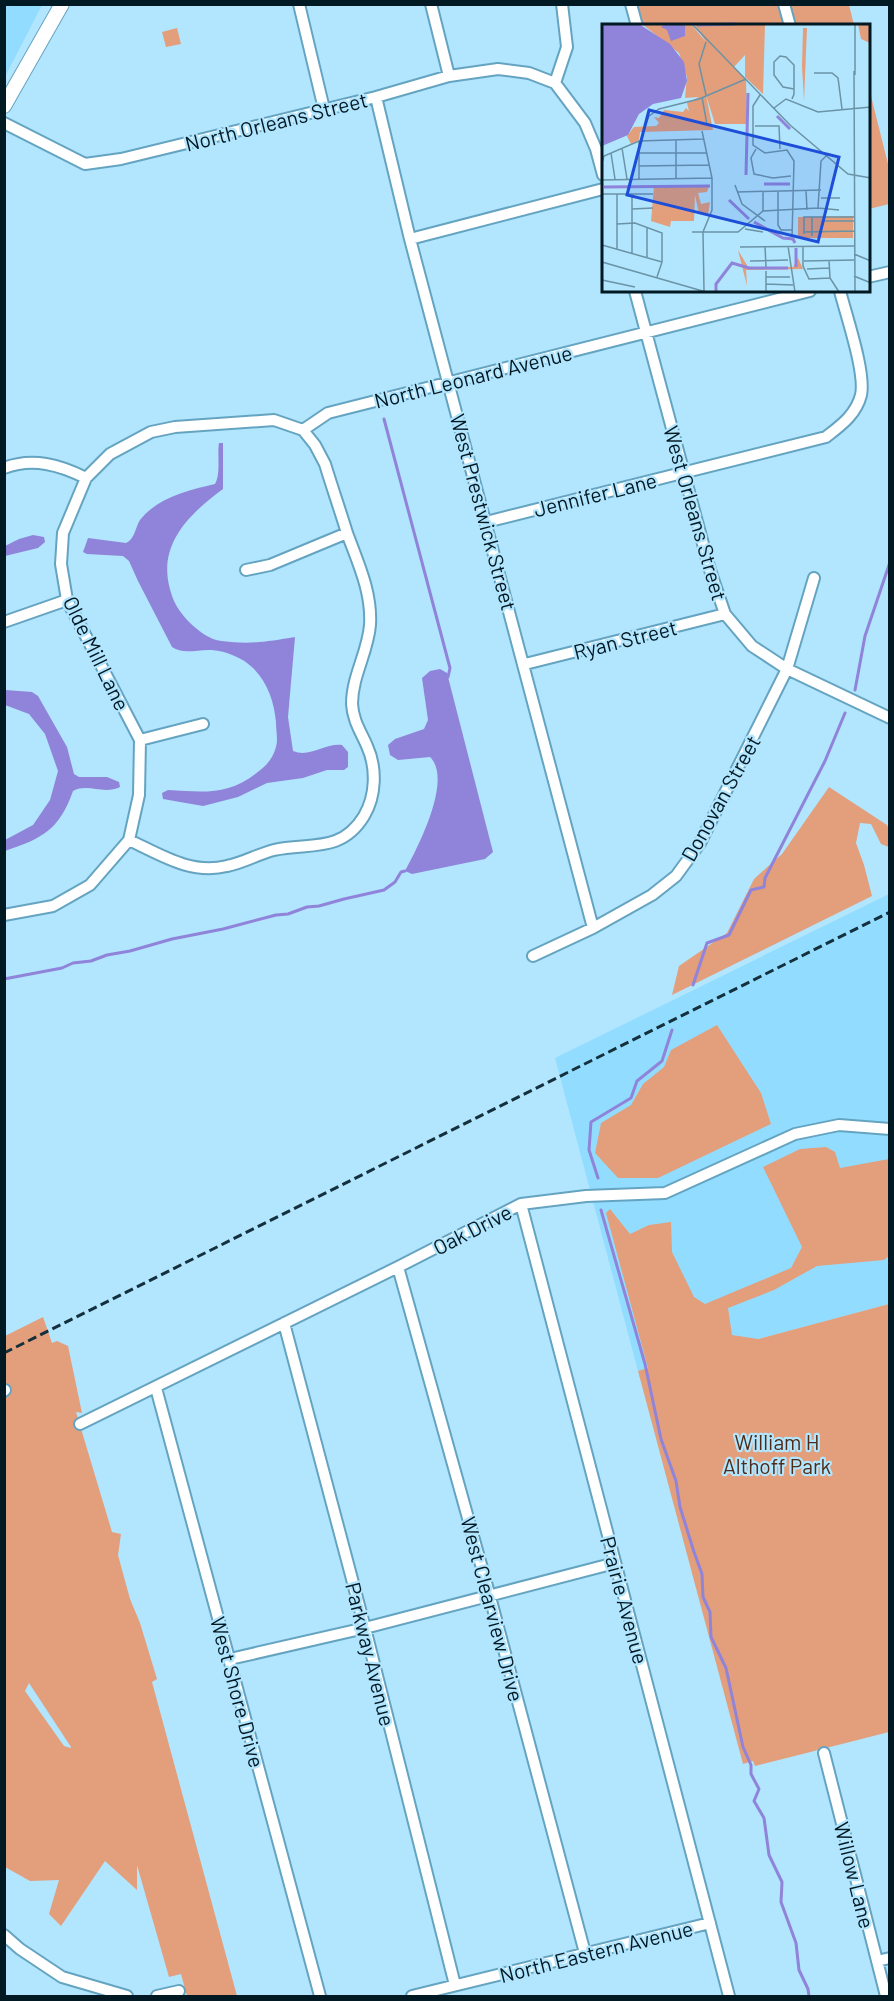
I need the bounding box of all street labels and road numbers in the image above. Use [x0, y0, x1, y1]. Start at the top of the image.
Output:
street label: North Orleans Street [182, 86, 370, 156]
street label: North Leonard Avenue [371, 339, 575, 413]
street label: West Prestwick Street [446, 411, 522, 613]
street label: West Orleans Street [659, 423, 733, 603]
street label: Jennifer Lane [531, 467, 659, 521]
street label: Olde Mill Lane [59, 592, 135, 714]
street label: Ryan Street [571, 614, 679, 664]
street label: Donovan Street [675, 731, 765, 865]
street label: Oak Drive [428, 1199, 516, 1259]
street label: West Clearview Drive [456, 1514, 530, 1704]
street label: Prairie Avenue [596, 1533, 654, 1667]
street label: Parkway Avenue [341, 1579, 401, 1729]
street label: West Shore Drive [206, 1614, 270, 1770]
street label: Willow Lane [830, 1819, 880, 1931]
street label: North Eastern Avenue [497, 1915, 695, 1987]

